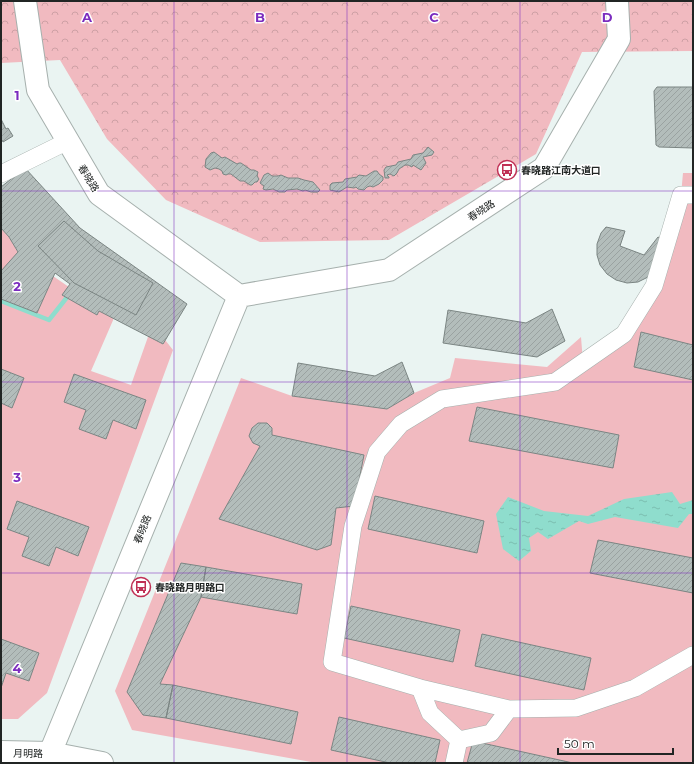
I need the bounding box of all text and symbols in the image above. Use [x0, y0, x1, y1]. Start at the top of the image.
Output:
text: A [81, 9, 93, 25]
text: B [255, 9, 265, 25]
text: C [429, 9, 439, 25]
text: D [602, 9, 613, 25]
text: 1 [14, 87, 20, 103]
bus stop icon: 春晓路江南大道口 [496, 159, 518, 181]
street label: 春晓路 [75, 162, 102, 194]
place label: 春晓路江南大道口 [521, 164, 601, 177]
street label: 春晓路 [465, 197, 497, 224]
text: 2 [13, 278, 21, 294]
text: 3 [12, 469, 21, 485]
street label: 春晓路 [131, 513, 154, 546]
bus stop icon: 春晓路月明路口 [130, 576, 152, 598]
place label: 春晓路月明路口 [155, 581, 225, 594]
text: 4 [13, 660, 22, 676]
scale bar [558, 730, 673, 756]
text: 50 m [564, 736, 595, 751]
street label: 月明路 [13, 747, 43, 760]

